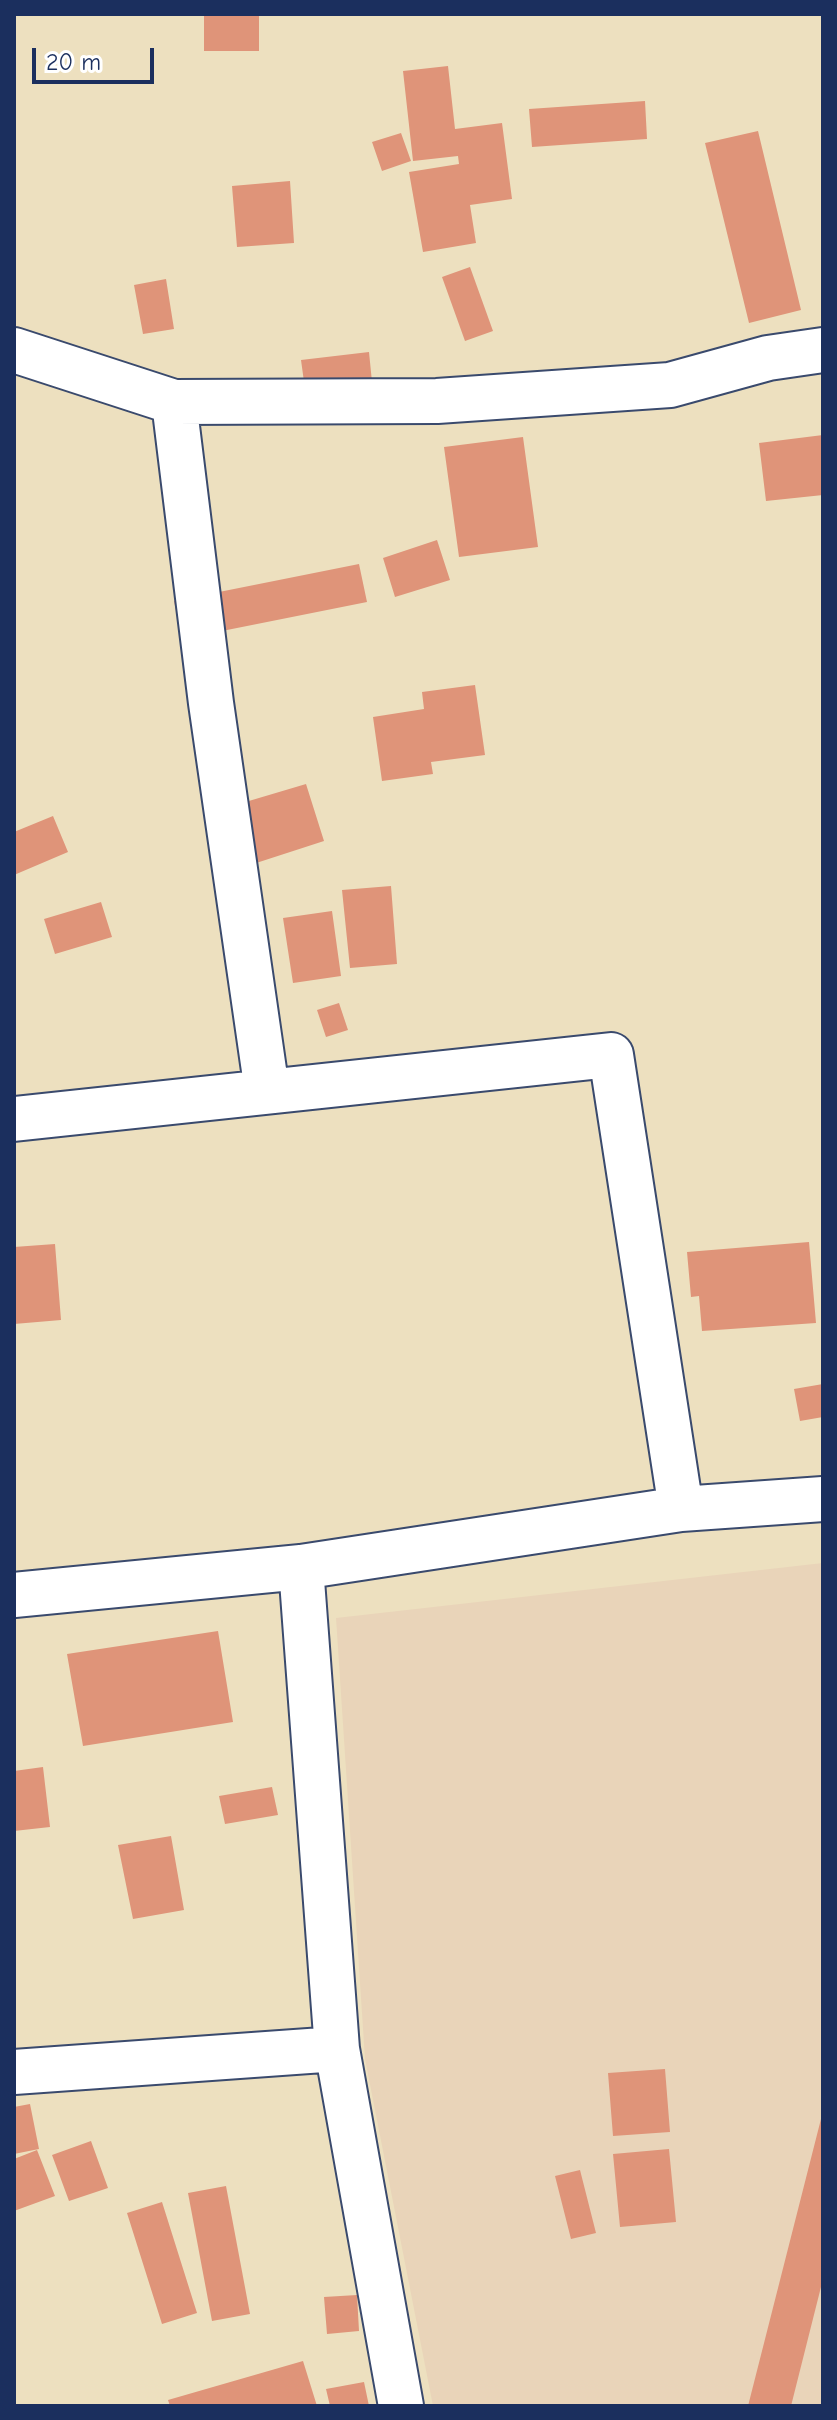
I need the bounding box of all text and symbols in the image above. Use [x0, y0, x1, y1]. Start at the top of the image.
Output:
scale bar [36, 32, 158, 82]
text: 20 m [46, 48, 101, 76]

